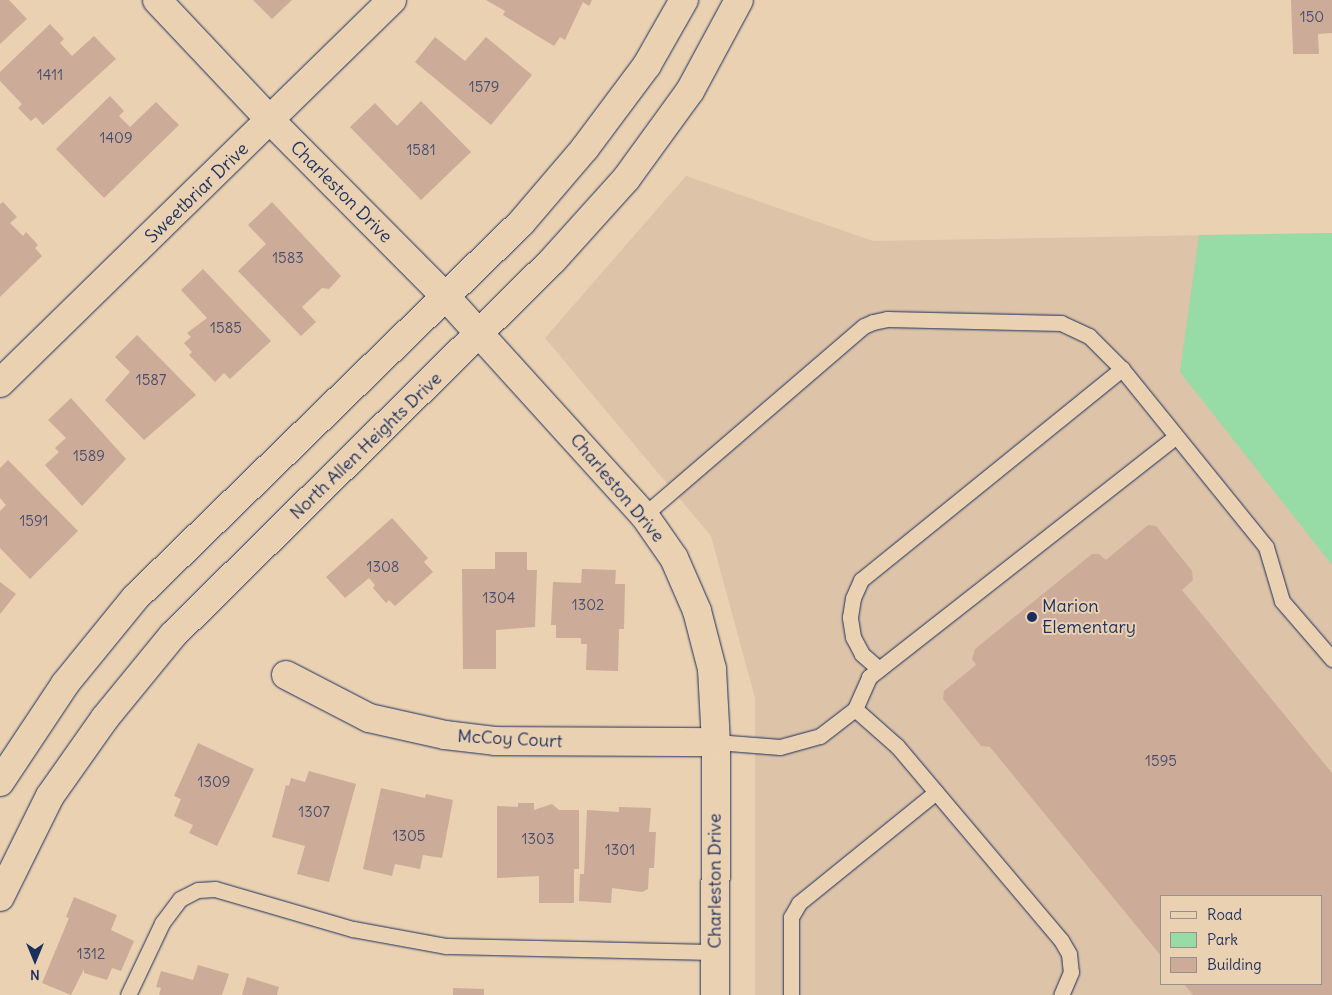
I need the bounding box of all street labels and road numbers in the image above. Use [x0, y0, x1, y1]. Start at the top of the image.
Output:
street label: Charleston Drive [286, 137, 396, 247]
street label: Sweetbriar Drive [141, 138, 253, 248]
street label: North Allen Heights Drive [286, 368, 446, 524]
street label: Charleston Drive [565, 429, 669, 547]
street label: McCoy Court [457, 725, 563, 753]
street label: Charleston Drive [704, 813, 726, 949]

